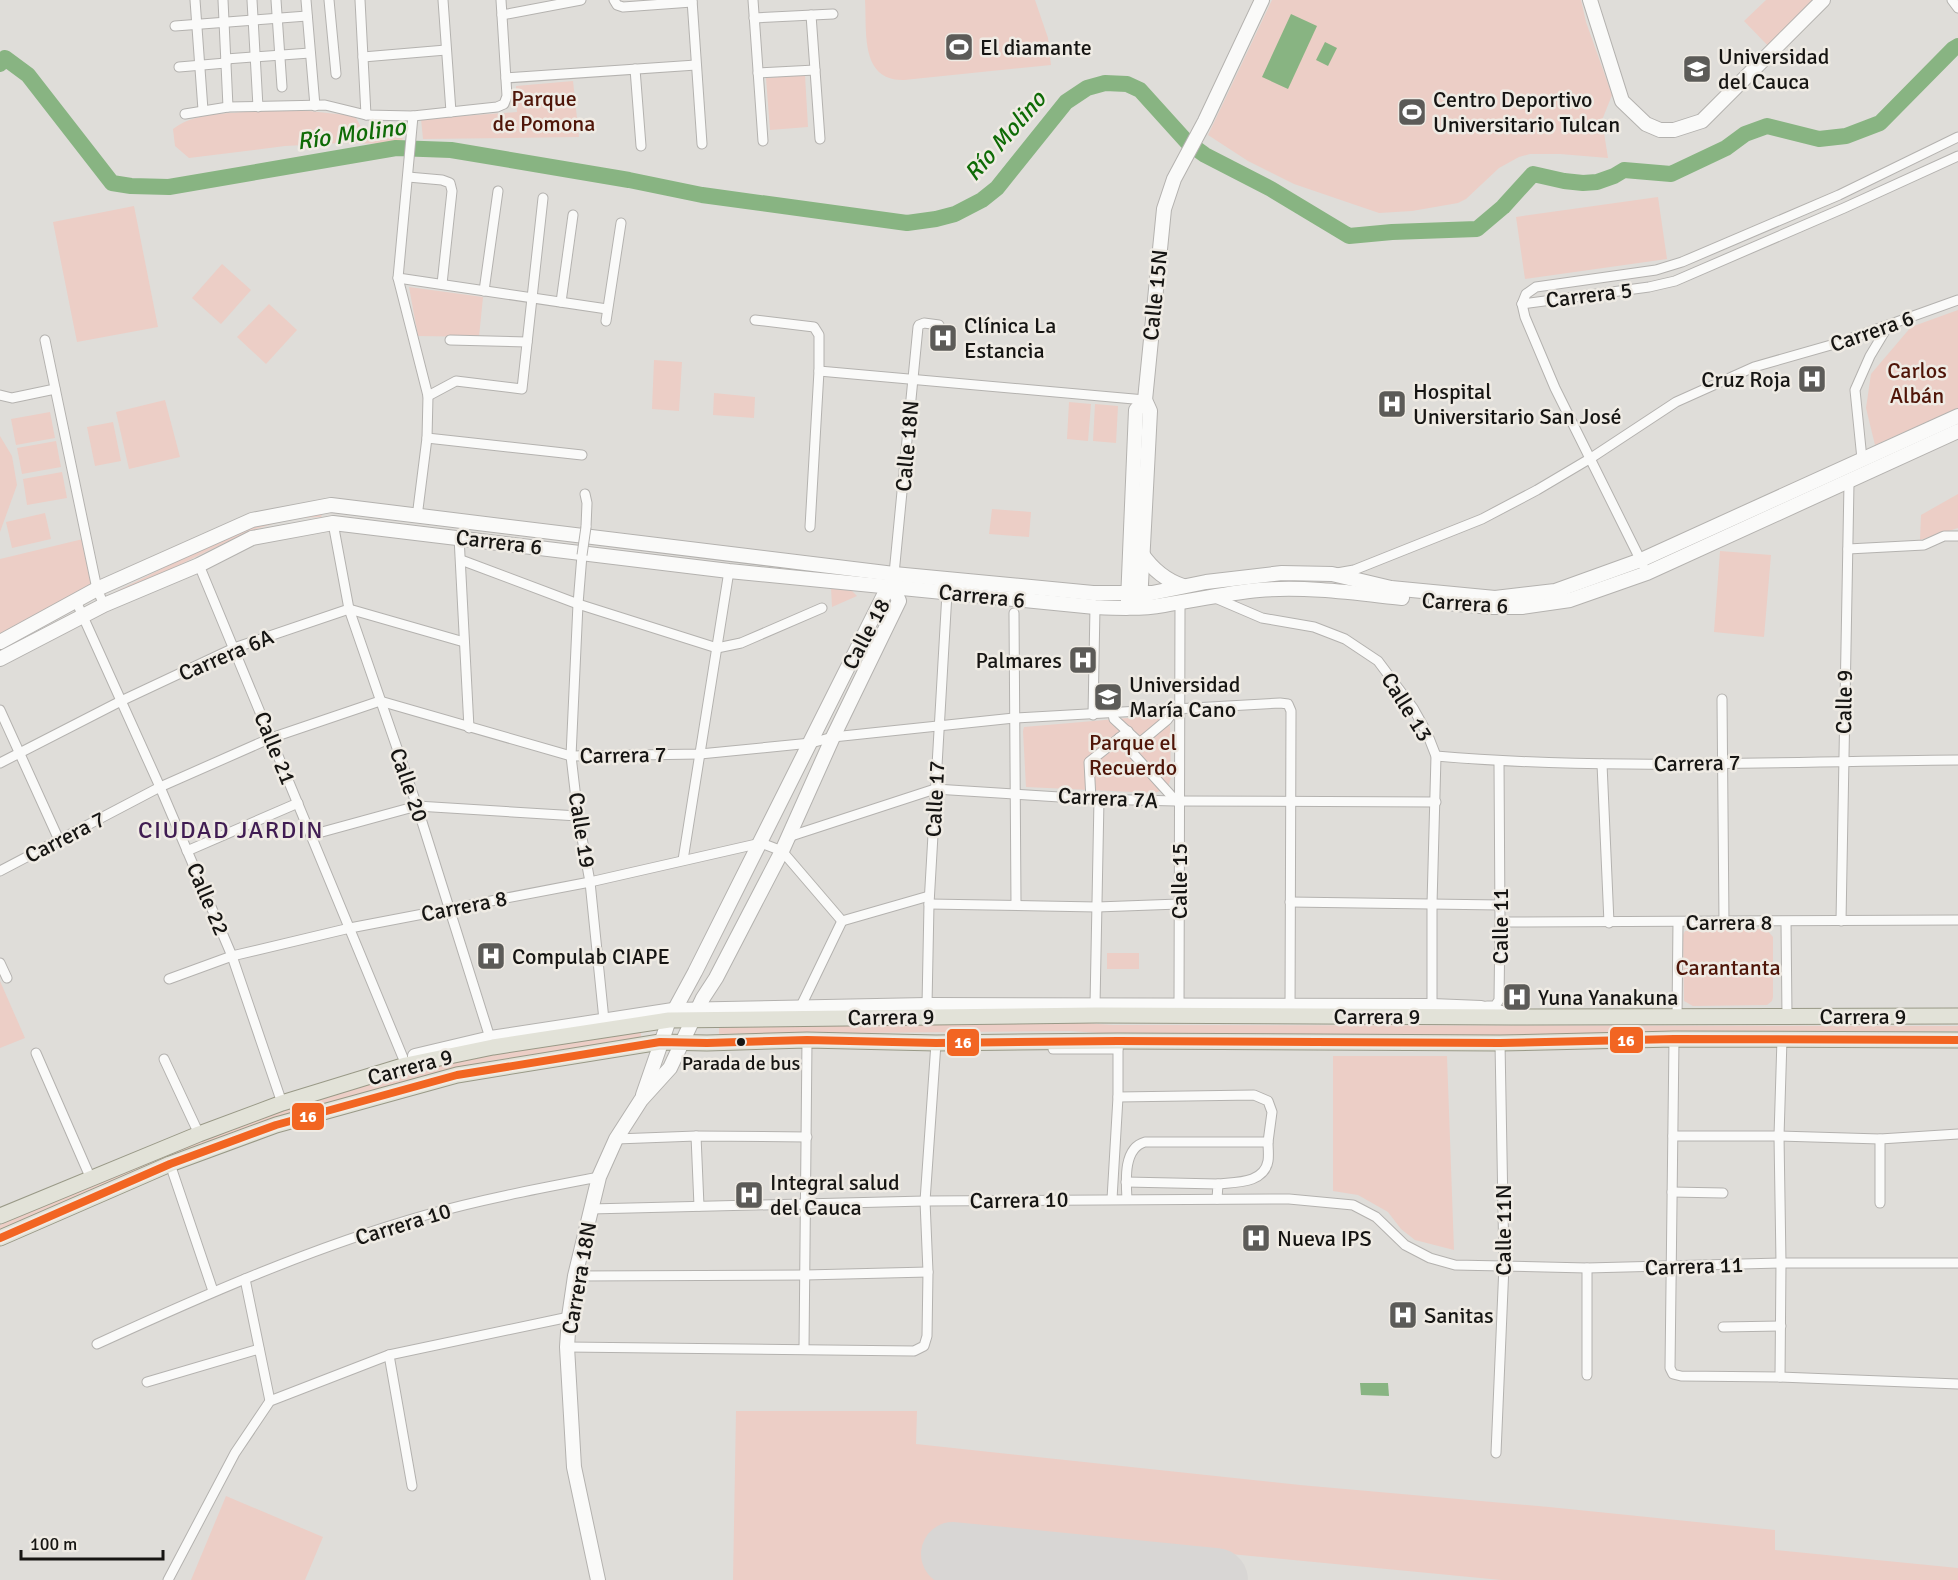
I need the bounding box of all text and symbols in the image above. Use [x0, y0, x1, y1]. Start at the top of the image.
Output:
sports icon: El diamante [943, 31, 975, 63]
place label: El diamante [980, 34, 1092, 61]
place label: Universidad del Cauca [1718, 43, 1829, 95]
school or university icon: Universidad del Cauca [1681, 53, 1713, 85]
water label: Río Molino [958, 84, 1053, 187]
park label: Parque de Pomona [493, 85, 595, 137]
place label: Centro Deportivo Universitario Tulcan [1433, 86, 1620, 138]
sports icon: Centro Deportivo Universitario Tulcan [1396, 96, 1428, 128]
water label: Río Molino [295, 111, 409, 156]
street label: Calle 15N [1137, 248, 1173, 342]
street label: Carrera 5 [1544, 276, 1634, 314]
street label: Carrera 6 [1827, 304, 1917, 358]
place label: Clínica La Estancia [964, 312, 1056, 364]
hospital icon: Clínica La Estancia [927, 322, 959, 354]
park label: Carlos Albán [1887, 357, 1947, 409]
hospital icon: Cruz Roja [1796, 363, 1828, 395]
place label: Cruz Roja [1701, 366, 1791, 393]
place label: Hospital Universitario San José [1413, 378, 1622, 430]
hospital icon: Hospital Universitario San José [1376, 388, 1408, 420]
street label: Calle 18N [890, 399, 924, 493]
street label: Carrera 6 [454, 523, 544, 561]
street label: Carrera 6 [937, 578, 1027, 614]
street label: Carrera 6 [1421, 587, 1509, 619]
street label: Calle 18 [836, 594, 896, 674]
street label: Carrera 6A [175, 623, 278, 687]
hospital icon: Palmares [1067, 644, 1099, 676]
place label: Palmares [975, 647, 1062, 674]
street label: Calle 13 [1375, 667, 1439, 747]
street label: Calle 9 [1830, 670, 1858, 734]
place label: Universidad María Cano [1129, 671, 1240, 723]
school or university icon: Universidad María Cano [1092, 681, 1124, 713]
street label: Calle 21 [248, 708, 302, 788]
park label: Parque el Recuerdo [1089, 729, 1177, 781]
street label: Carrera 7 [579, 741, 667, 769]
street label: Calle 20 [384, 745, 434, 825]
street label: Carrera 7 [1653, 749, 1741, 777]
street label: Calle 17 [920, 760, 950, 838]
street label: Carrera 7A [1057, 782, 1159, 814]
street label: Calle 19 [563, 790, 601, 870]
street label: Carrera 7 [20, 805, 110, 869]
district label: CIUDAD JARDIN [138, 815, 324, 845]
street label: Calle 15 [1166, 843, 1193, 919]
street label: Calle 22 [181, 859, 235, 939]
street label: Carrera 8 [419, 884, 509, 928]
street label: Calle 11 [1487, 888, 1514, 964]
street label: Carrera 8 [1686, 909, 1772, 936]
hospital icon: Compulab CIAPE [475, 940, 507, 972]
place label: Compulab CIAPE [512, 943, 670, 970]
park label: Carantanta [1675, 954, 1781, 981]
hospital icon: Yuna Yanakuna [1501, 981, 1533, 1013]
place label: Yuna Yanakuna [1538, 984, 1678, 1011]
street label: Carrera 9 [847, 1003, 935, 1031]
street label: Carrera 9 [1334, 1003, 1420, 1030]
street label: Carrera 9 [1820, 1003, 1906, 1030]
line badge: 16 [1609, 1026, 1644, 1054]
line badge: 16 [946, 1028, 980, 1057]
text: 16 [1617, 1031, 1635, 1051]
text: 16 [954, 1033, 972, 1053]
marker: Parada de bus [735, 1036, 747, 1048]
street label: Carrera 9 [365, 1043, 455, 1091]
place label: Parada de bus [682, 1051, 801, 1076]
line badge: 16 [291, 1102, 325, 1131]
text: 16 [299, 1107, 317, 1127]
place label: Integral salud del Cauca [770, 1169, 900, 1221]
hospital icon: Integral salud del Cauca [733, 1179, 765, 1211]
street label: Calle 11N [1490, 1184, 1517, 1276]
street label: Carrera 10 [969, 1186, 1069, 1214]
street label: Carrera 10 [352, 1197, 454, 1251]
street label: Carrera 18N [556, 1220, 602, 1336]
hospital icon: Nueva IPS [1240, 1222, 1272, 1254]
place label: Nueva IPS [1277, 1225, 1372, 1252]
street label: Carrera 11 [1644, 1251, 1744, 1281]
hospital icon: Sanitas [1387, 1299, 1419, 1331]
place label: Sanitas [1424, 1302, 1494, 1329]
scale bar [21, 1523, 164, 1561]
text: 100 m [30, 1533, 77, 1555]

